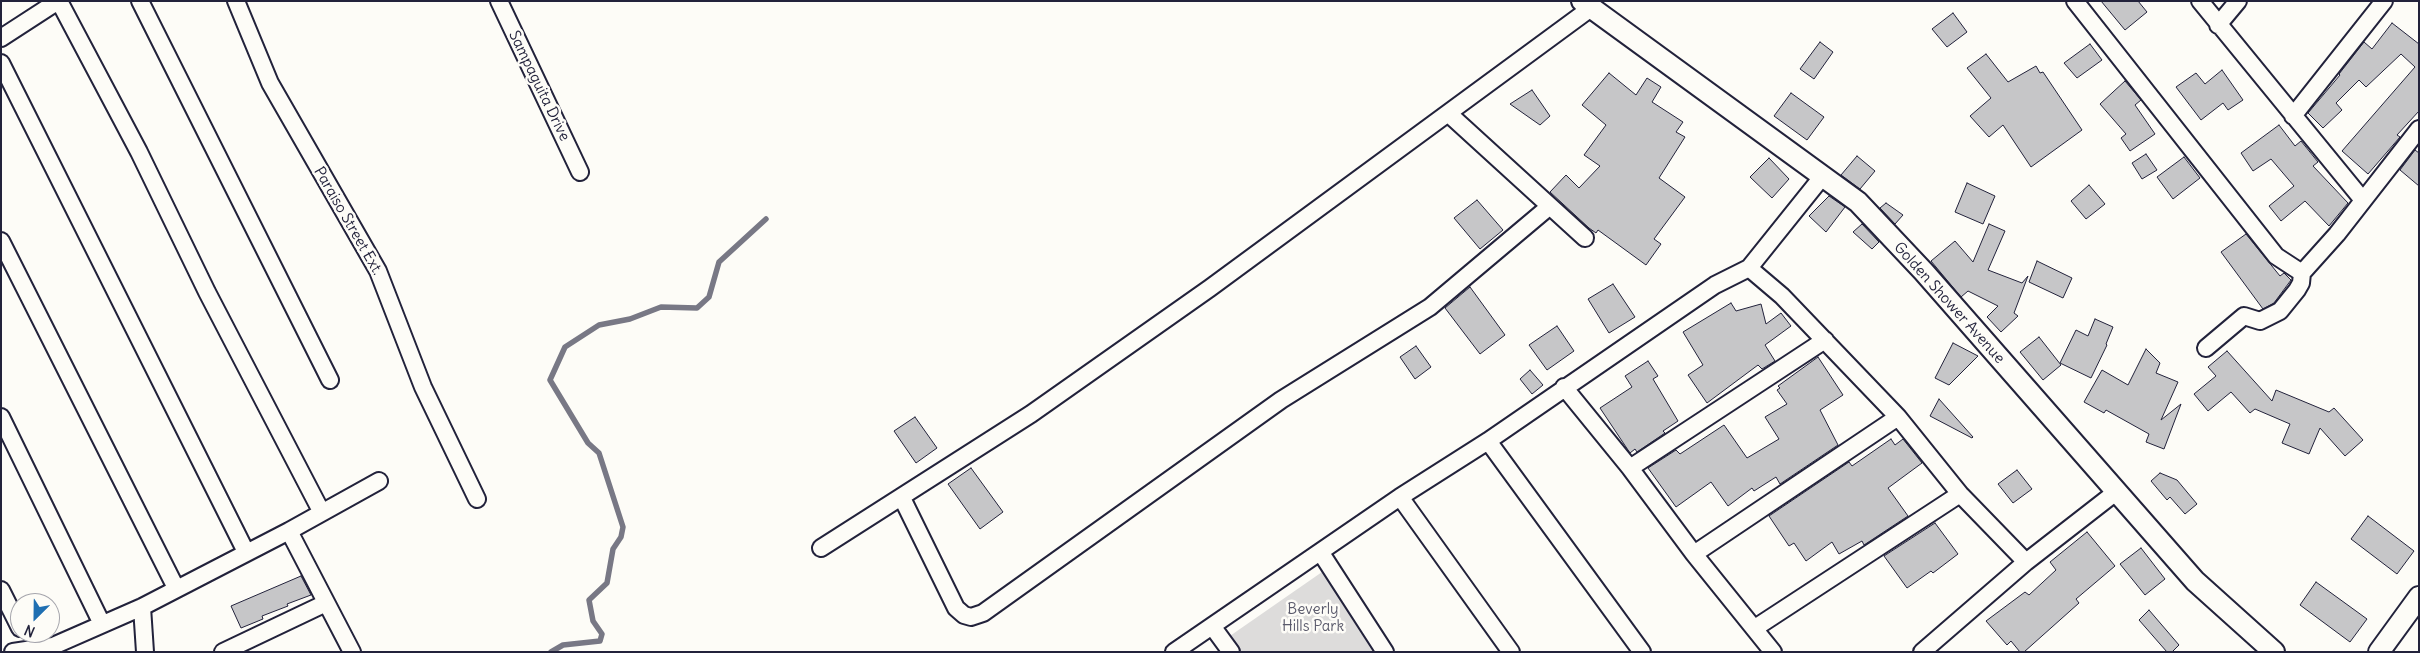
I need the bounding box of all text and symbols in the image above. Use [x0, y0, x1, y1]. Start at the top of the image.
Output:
street label: Sampaguita Drive [505, 28, 573, 144]
street label: Paraiso Street Ext. [310, 164, 386, 278]
street label: Golden Shower Avenue [1890, 239, 2008, 367]
north arrow [10, 593, 60, 643]
park label: Beverly Hills Park [1282, 601, 1344, 636]
text: N [22, 621, 38, 641]

